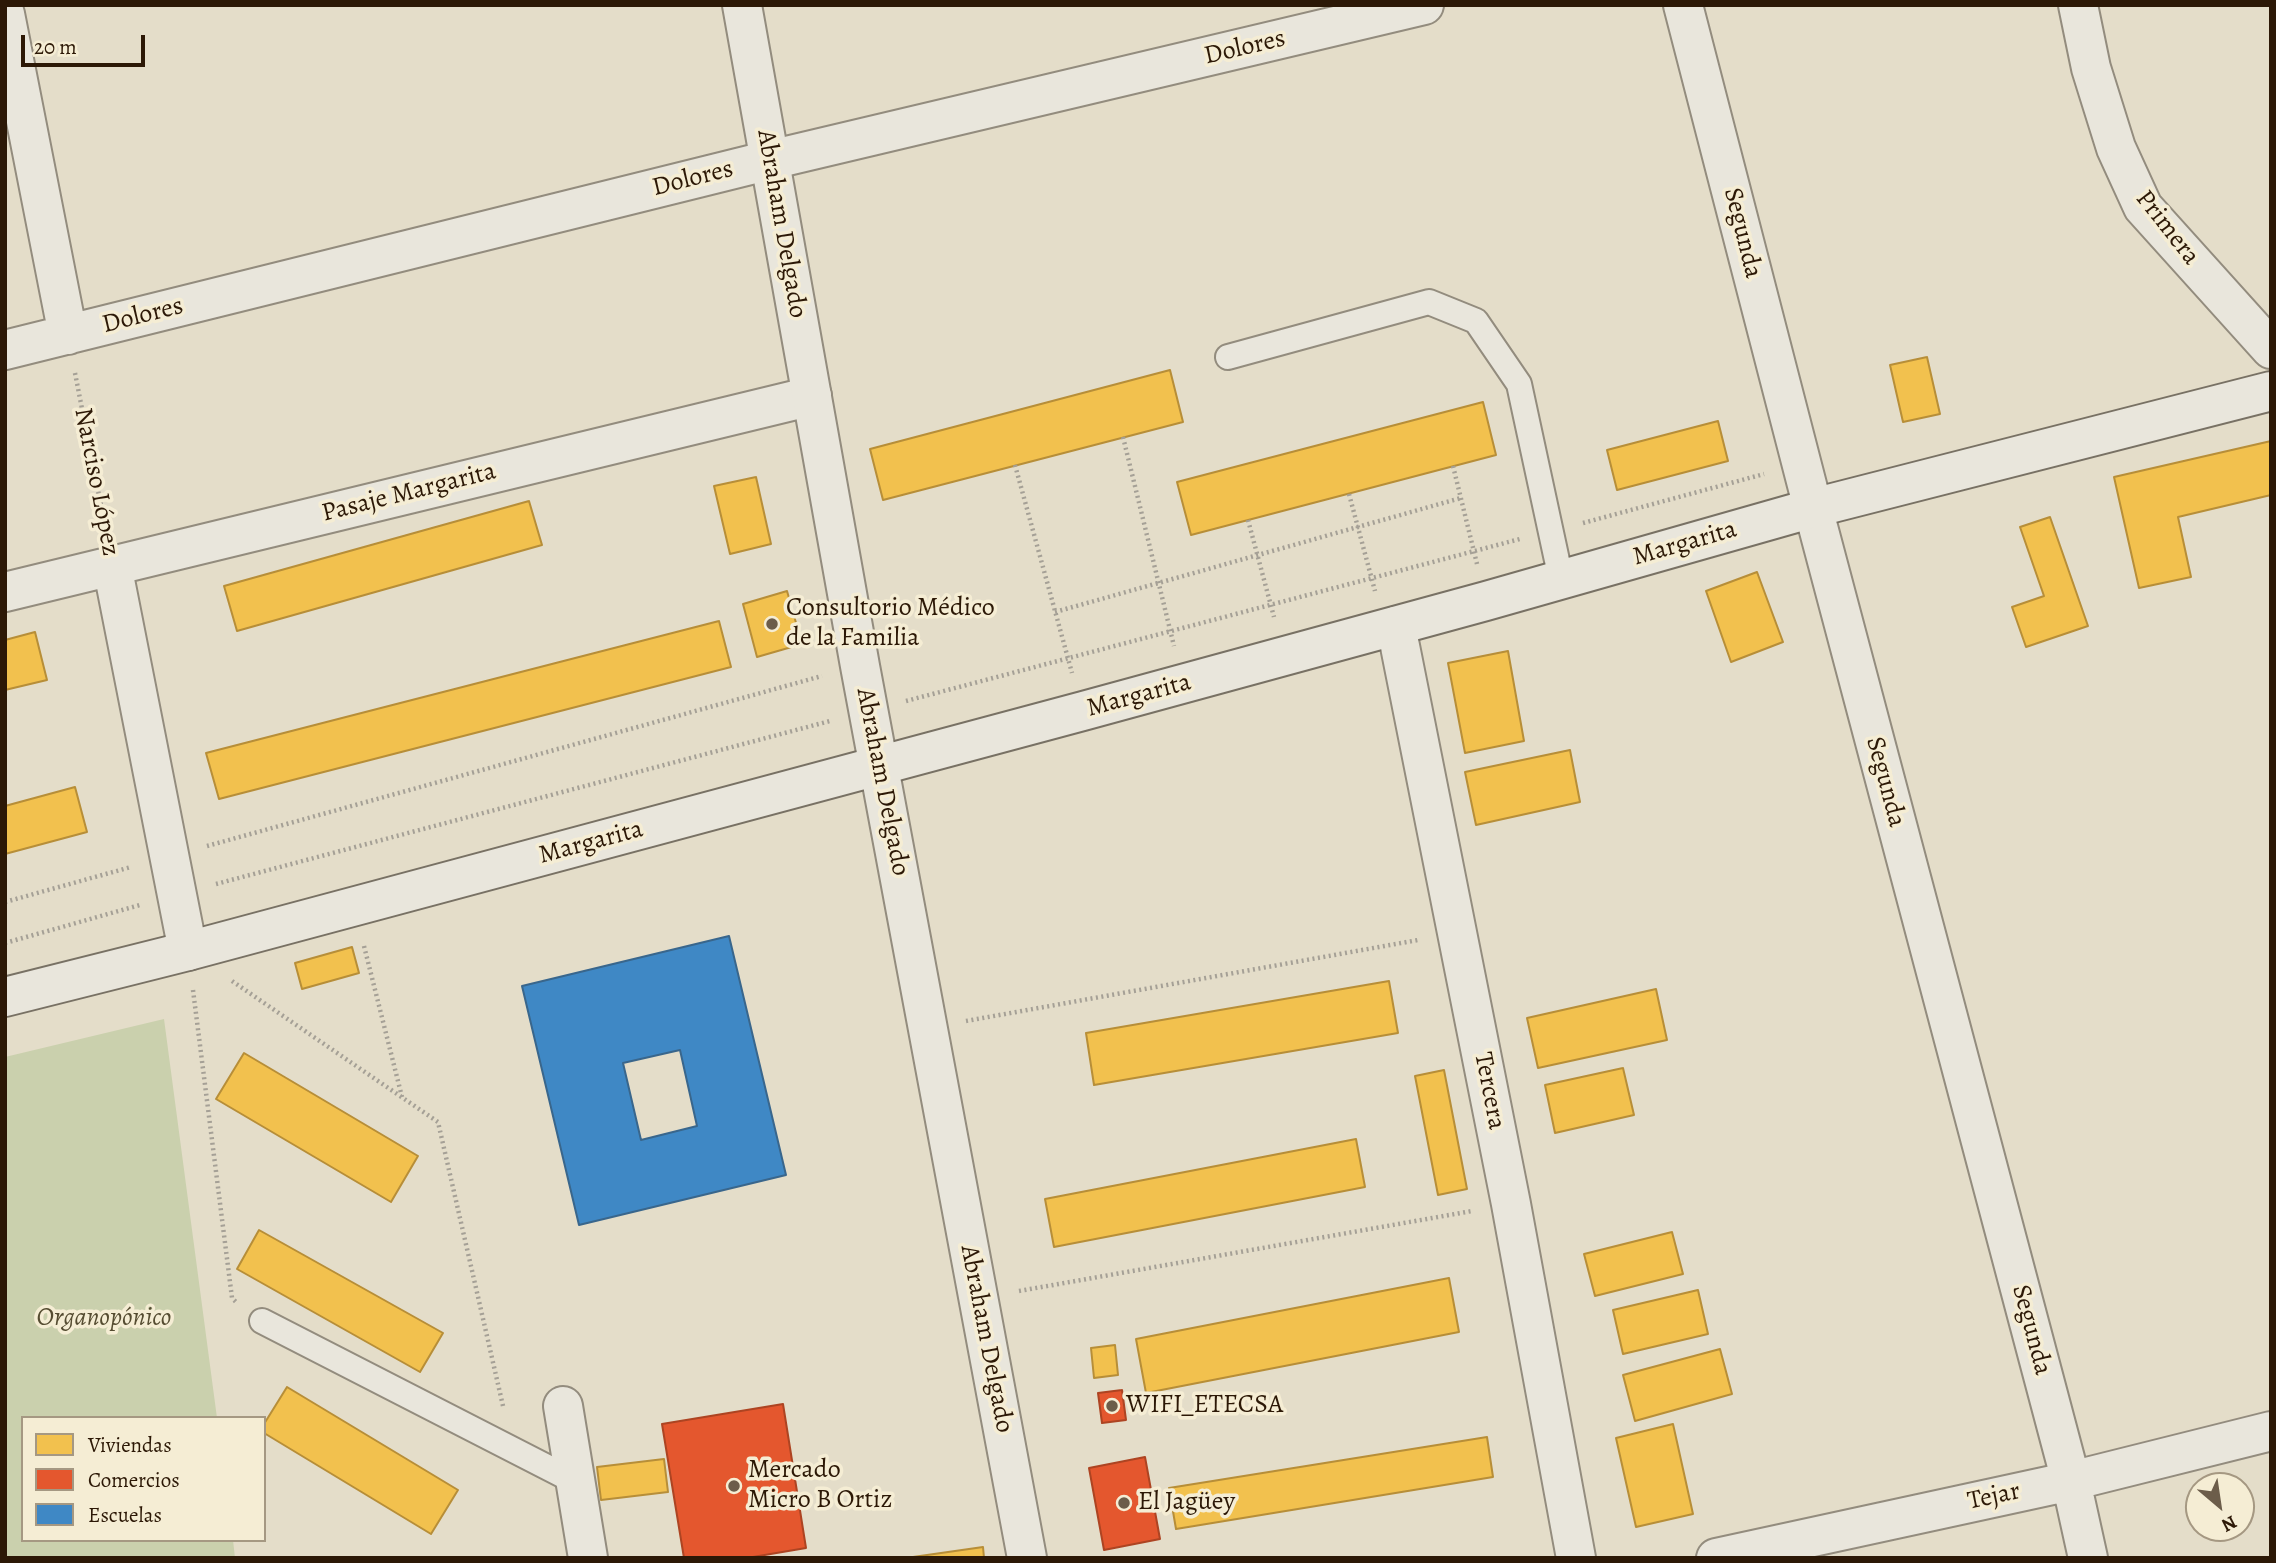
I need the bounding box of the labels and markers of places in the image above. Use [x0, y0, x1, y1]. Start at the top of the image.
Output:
place label: Consultorio Médico de la Familia [786, 593, 995, 654]
marker: Consultorio Médico de la Familia [764, 616, 780, 632]
place label: WIFI_ETECSA [1126, 1390, 1283, 1422]
marker: WIFI_ETECSA [1104, 1398, 1120, 1414]
place label: Mercado Micro B Ortiz [748, 1455, 892, 1516]
marker: Mercado Micro B Ortiz [726, 1478, 742, 1494]
place label: El Jagüey [1138, 1487, 1235, 1519]
marker: El Jagüey [1116, 1495, 1132, 1511]

